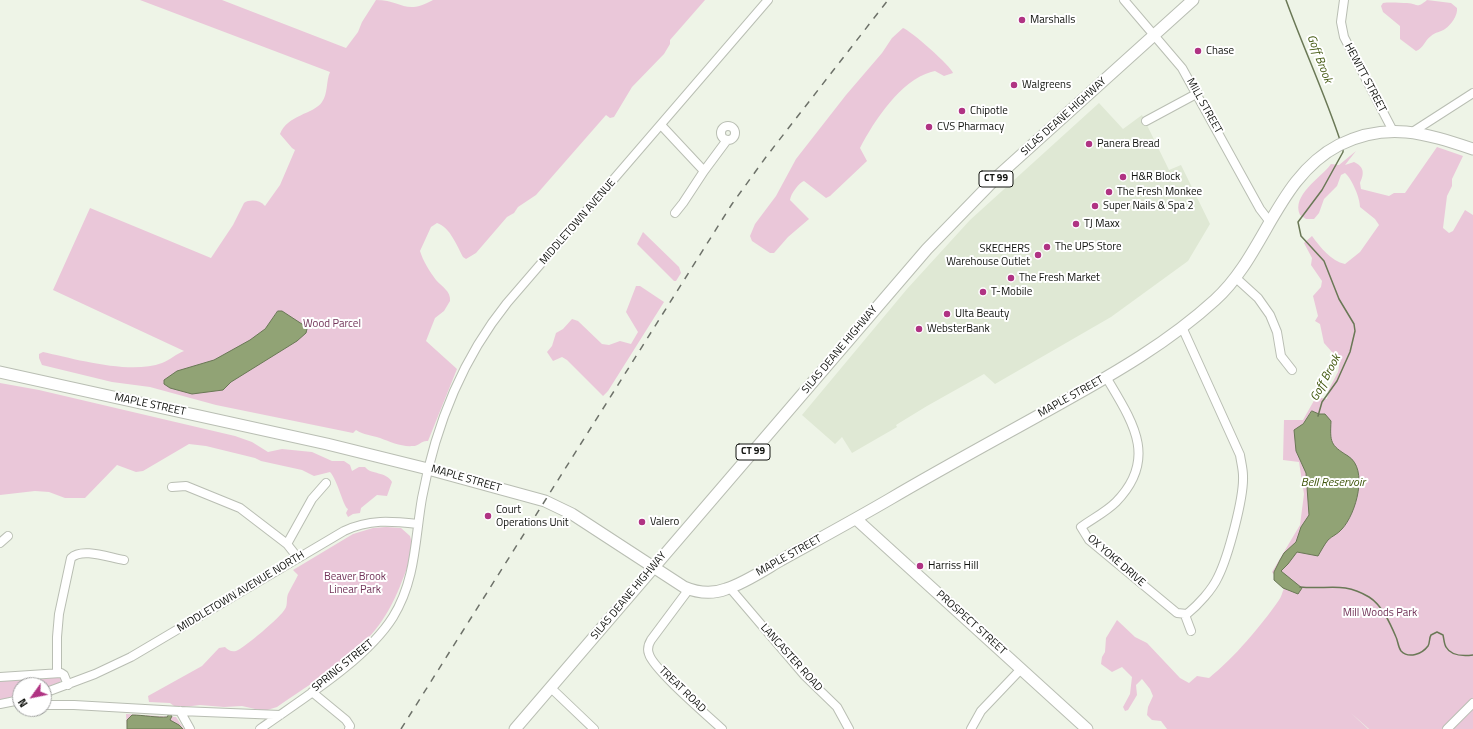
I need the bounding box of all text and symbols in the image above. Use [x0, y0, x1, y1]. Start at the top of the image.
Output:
place label: Marshalls [1030, 13, 1075, 27]
marker: Marshalls [1017, 15, 1027, 25]
water label: Goff Brook [1303, 33, 1335, 85]
street label: HEWITT STREET [1341, 41, 1389, 115]
place label: Chase [1206, 44, 1234, 58]
marker: Chase [1193, 46, 1203, 56]
street label: SILAS DEANE HIGHWAY [1019, 75, 1109, 159]
street label: MILL STREET [1183, 76, 1225, 136]
place label: Walgreens [1022, 78, 1071, 92]
marker: Walgreens [1009, 80, 1019, 90]
place label: Chipotle [970, 104, 1008, 118]
marker: Chipotle [957, 106, 967, 116]
place label: CVS Pharmacy [937, 120, 1004, 134]
marker: CVS Pharmacy [924, 122, 934, 132]
place label: Panera Bread [1097, 137, 1160, 151]
marker: Panera Bread [1084, 139, 1094, 149]
place label: H&R Block [1131, 170, 1180, 184]
road number: CT 99 [979, 171, 1013, 187]
marker: H&R Block [1118, 172, 1128, 182]
street label: MIDDLETOWN AVENUE [537, 176, 619, 268]
place label: The Fresh Monkee [1117, 185, 1202, 199]
marker: The Fresh Monkee [1104, 187, 1114, 197]
place label: Super Nails & Spa 2 [1103, 199, 1194, 213]
marker: Super Nails & Spa 2 [1090, 201, 1100, 211]
place label: TJ Maxx [1084, 217, 1120, 231]
marker: TJ Maxx [1071, 219, 1081, 229]
place label: The UPS Store [1055, 240, 1121, 254]
place label: SKECHERS Warehouse Outlet [946, 242, 1030, 268]
marker: The UPS Store [1042, 242, 1052, 252]
marker: SKECHERS Warehouse Outlet [1033, 250, 1043, 260]
place label: The Fresh Market [1019, 271, 1100, 285]
marker: The Fresh Market [1006, 273, 1016, 283]
place label: T-Mobile [991, 285, 1032, 299]
marker: T-Mobile [978, 287, 988, 297]
street label: SILAS DEANE HIGHWAY [800, 304, 880, 396]
place label: Ulta Beauty [955, 307, 1009, 321]
marker: Ulta Beauty [942, 309, 952, 319]
park label: Wood Parcel [303, 317, 361, 331]
place label: WebsterBank [927, 322, 990, 336]
marker: WebsterBank [914, 324, 924, 334]
water label: Goff Brook [1308, 352, 1344, 404]
street label: MAPLE STREET [1036, 374, 1106, 420]
street label: MAPLE STREET [113, 391, 187, 419]
road number: CT 99 [736, 444, 770, 460]
street label: MAPLE STREET [429, 463, 503, 495]
water label: Bell Reservoir [1301, 476, 1365, 490]
place label: Court Operations Unit [496, 503, 569, 529]
marker: Court Operations Unit [483, 511, 493, 521]
place label: Valero [650, 515, 679, 529]
marker: Valero [637, 517, 647, 527]
street label: OX YOKE DRIVE [1084, 532, 1148, 590]
street label: MAPLE STREET [754, 533, 824, 579]
street label: MIDDLETOWN AVENUE NORTH [175, 549, 307, 635]
street label: SILAS DEANE HIGHWAY [589, 550, 669, 642]
place label: Harriss Hill [928, 559, 979, 573]
marker: Harriss Hill [915, 561, 925, 571]
park label: Beaver Brook Linear Park [324, 570, 386, 596]
street label: PROSPECT STREET [933, 588, 1009, 658]
park label: Mill Woods Park [1343, 606, 1417, 620]
street label: LANCASTER ROAD [757, 622, 825, 694]
street label: SPRING STREET [310, 637, 376, 695]
street label: TREAT ROAD [656, 664, 708, 716]
north arrow [12, 677, 52, 717]
text: N [14, 695, 32, 711]

